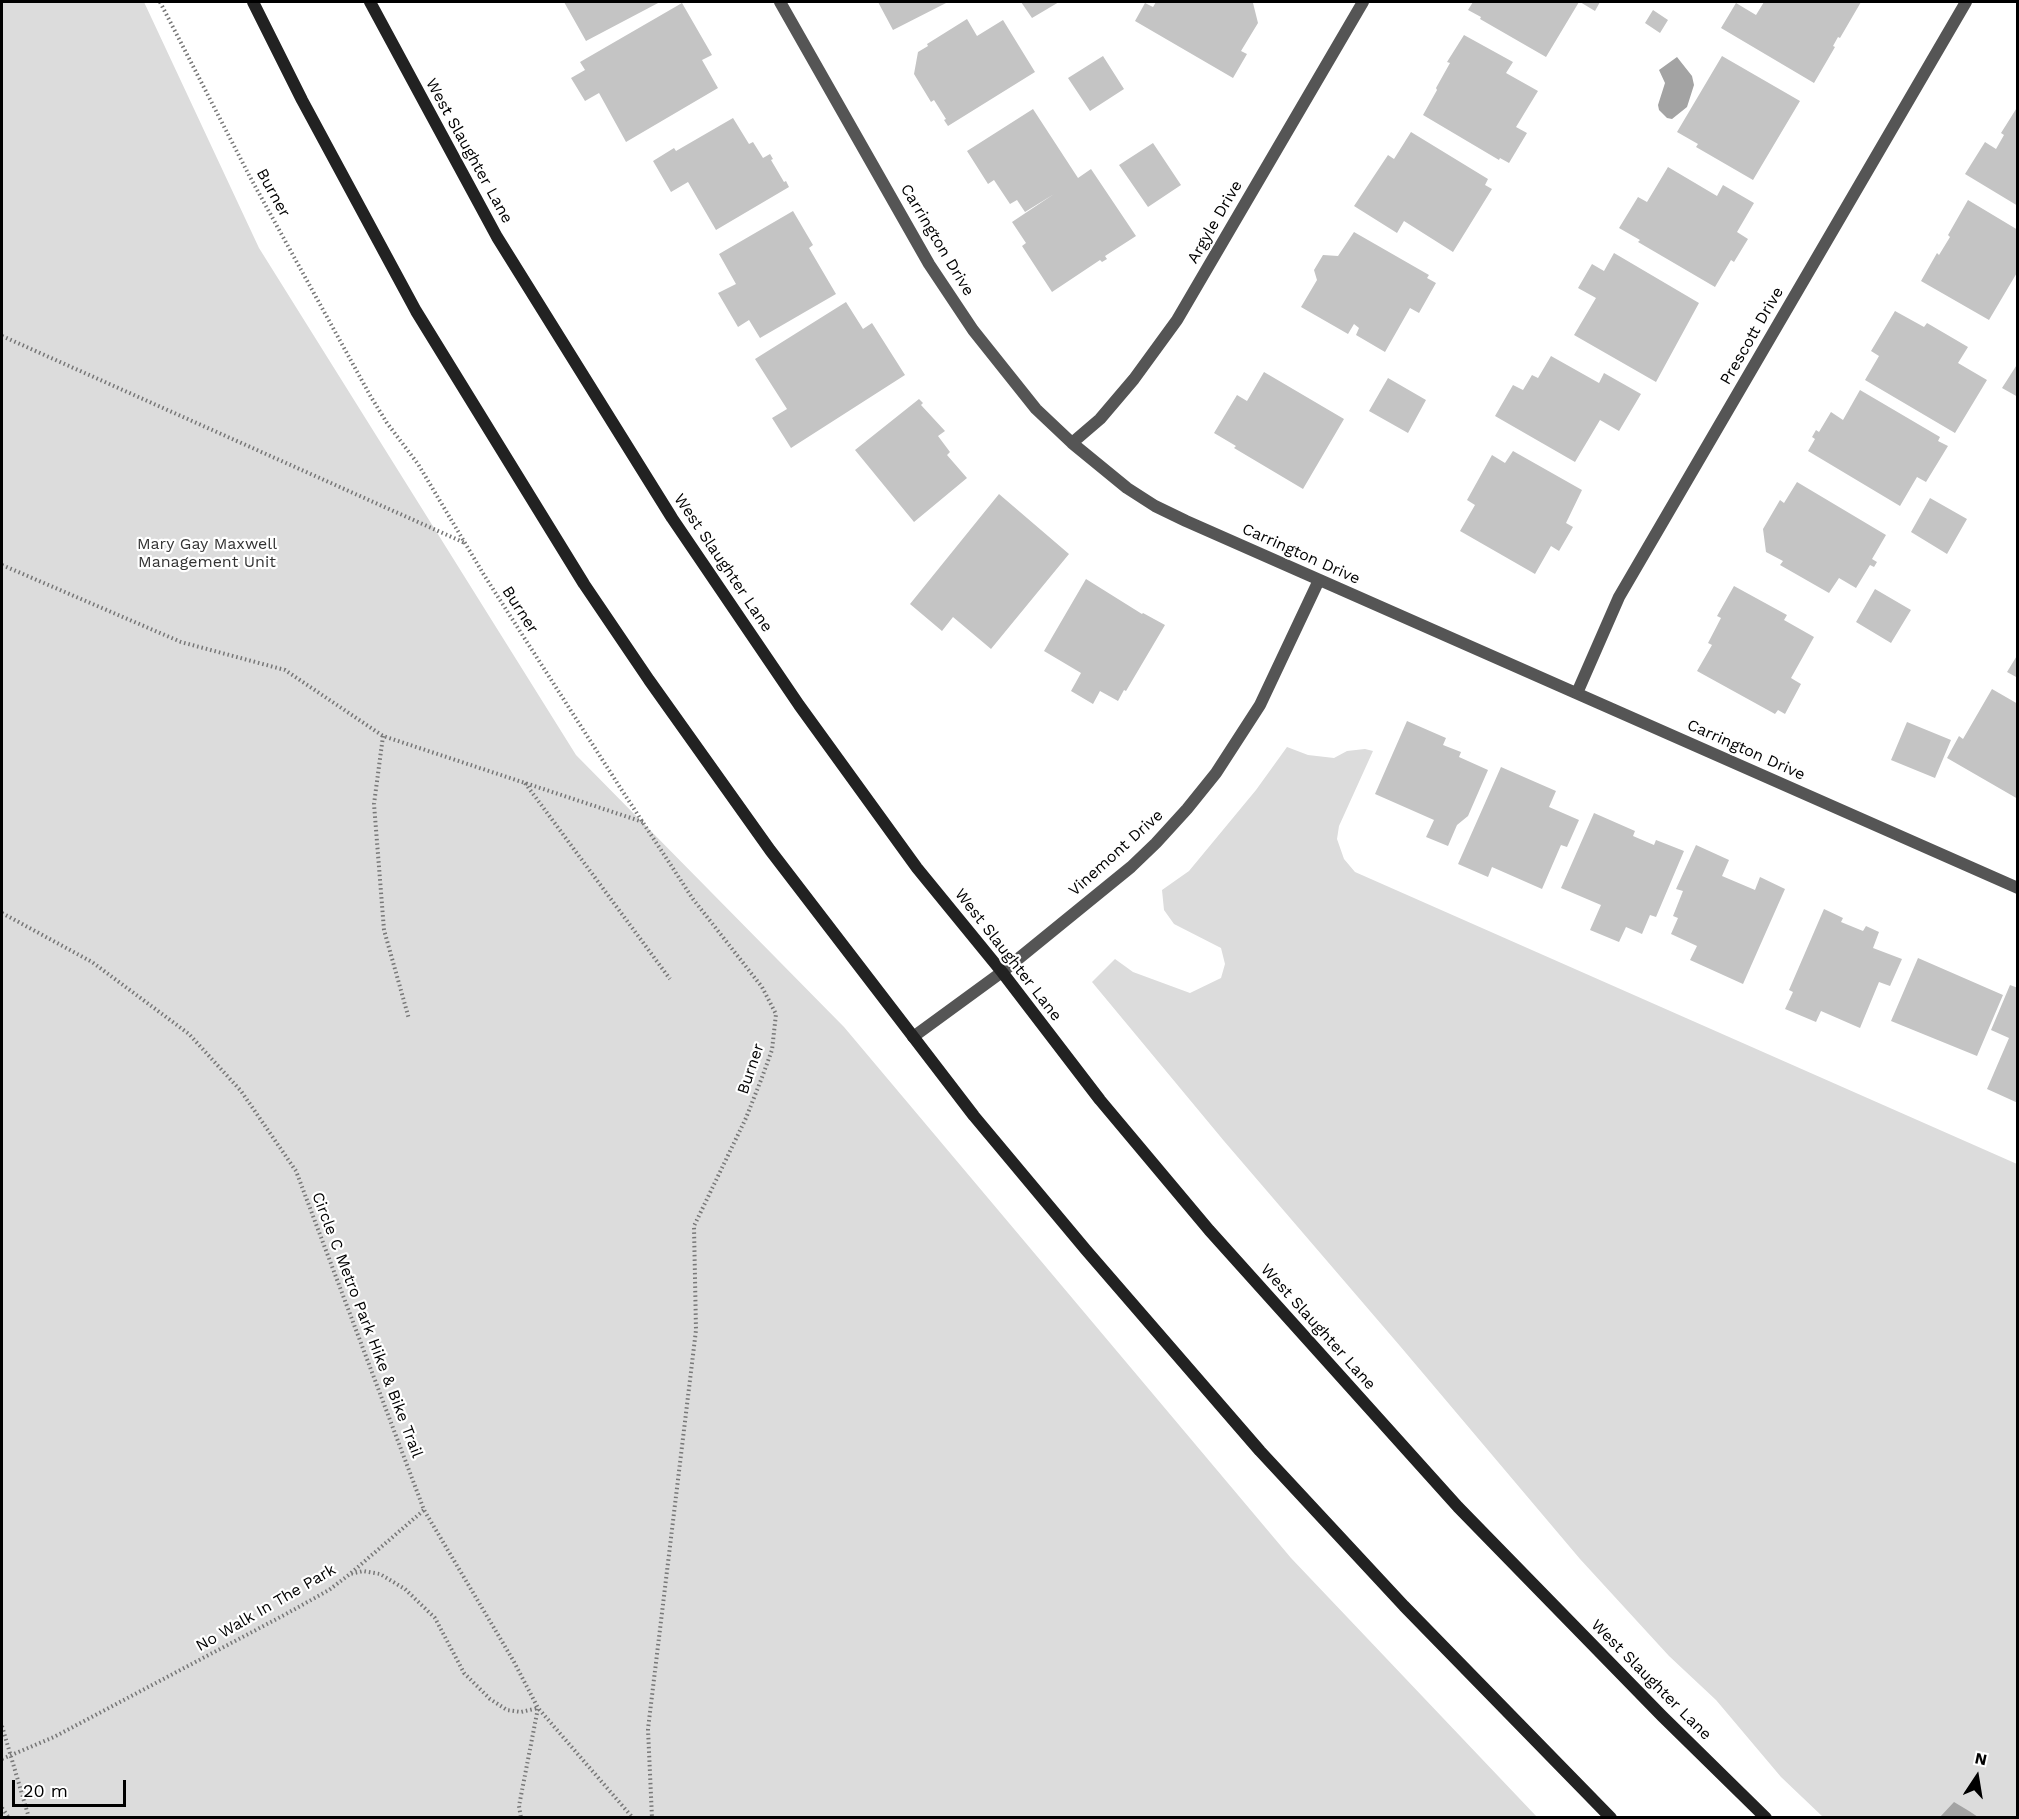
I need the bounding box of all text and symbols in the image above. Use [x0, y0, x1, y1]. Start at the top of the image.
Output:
street label: West Slaughter Lane [421, 75, 517, 227]
street label: Burner [252, 165, 294, 221]
street label: Argyle Drive [1183, 177, 1247, 267]
street label: Carrington Drive [896, 181, 978, 299]
street label: Prescott Drive [1716, 284, 1788, 388]
street label: West Slaughter Lane [670, 490, 776, 636]
street label: Carrington Drive [1239, 519, 1363, 589]
park label: Mary Gay Maxwell Management Unit [137, 534, 277, 572]
street label: Burner [498, 583, 542, 637]
street label: Carrington Drive [1684, 715, 1808, 785]
street label: Vinemont Drive [1065, 806, 1167, 900]
street label: West Slaughter Lane [950, 885, 1066, 1025]
street label: Burner [733, 1041, 769, 1097]
street label: Circle C Metro Park Hike & Bike Trail [307, 1189, 427, 1461]
street label: West Slaughter Lane [1256, 1260, 1380, 1394]
street label: No Walk In The Park [193, 1560, 339, 1656]
street label: West Slaughter Lane [1587, 1616, 1715, 1744]
north arrow [1947, 1747, 2007, 1807]
text: N [1973, 1748, 1989, 1769]
scale bar [15, 1768, 129, 1806]
text: 20 m [23, 1780, 68, 1801]

